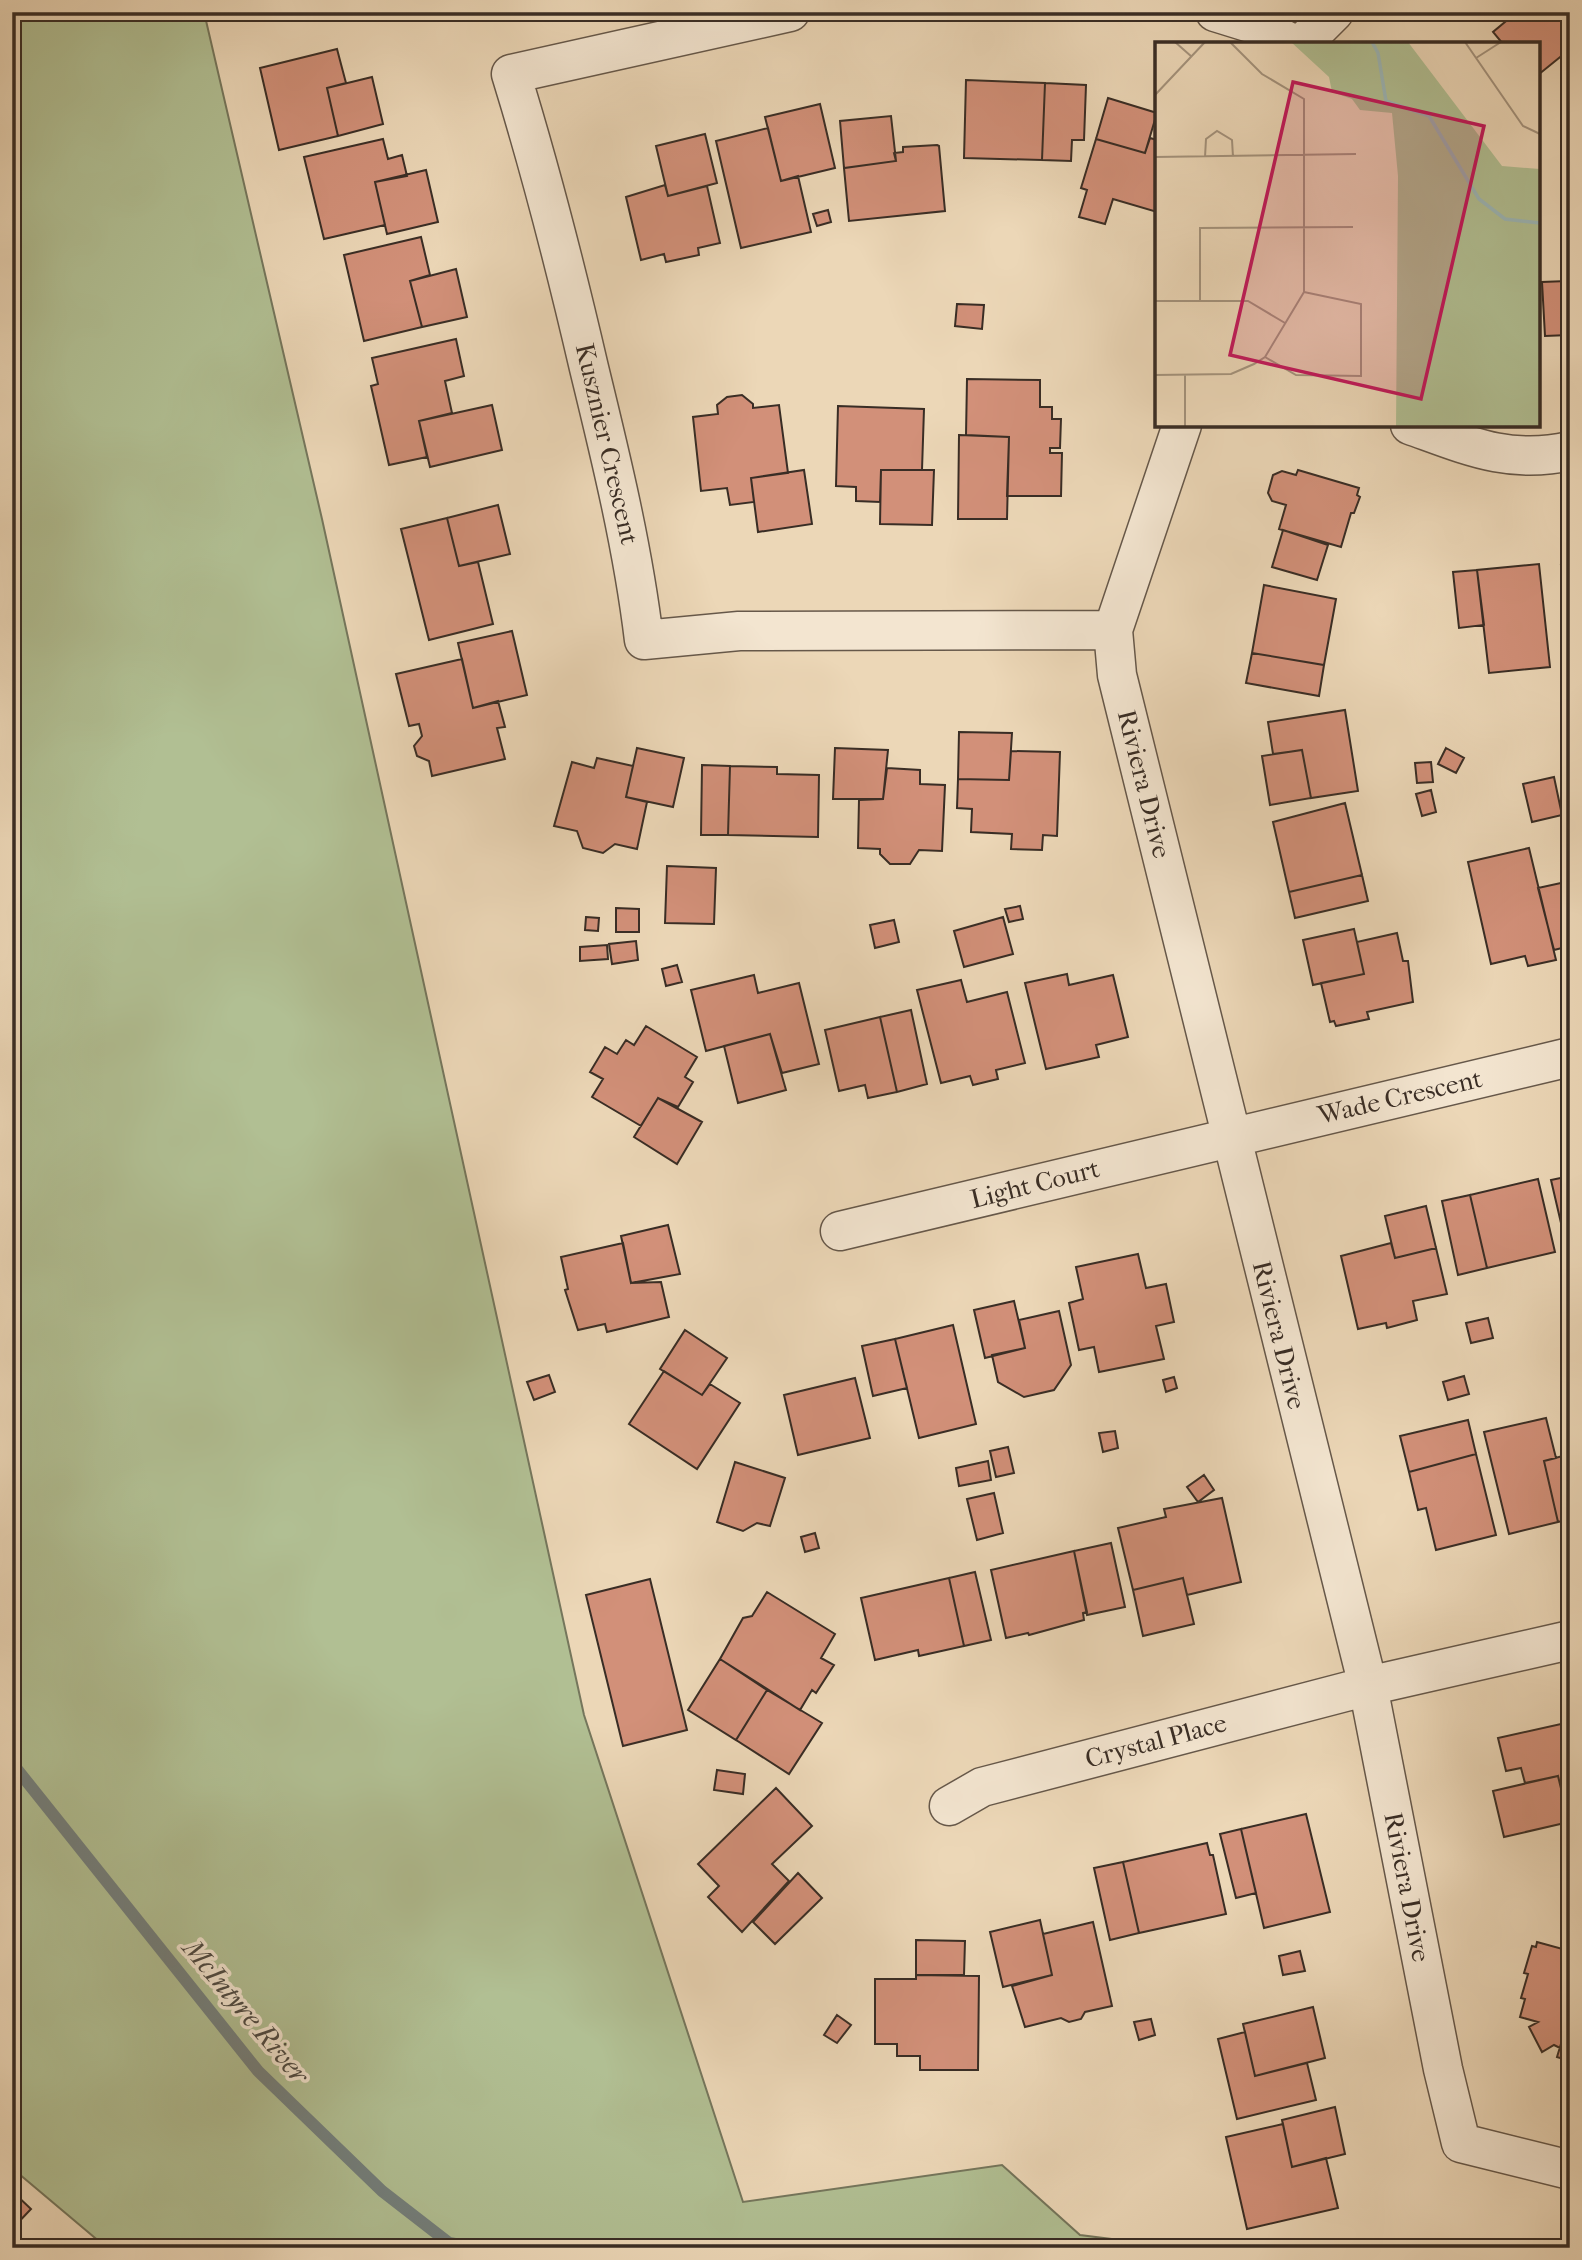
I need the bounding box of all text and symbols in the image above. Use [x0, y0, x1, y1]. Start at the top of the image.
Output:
inset map [1155, 42, 1540, 427]
street label: Kusznier Crescent [569, 340, 645, 548]
street label: Riviera Drive [1111, 707, 1177, 861]
street label: Wade Crescent [1314, 1063, 1486, 1131]
street label: Light Court [967, 1153, 1103, 1215]
street label: Riviera Drive [1246, 1258, 1312, 1412]
street label: Crystal Place [1082, 1707, 1230, 1775]
street label: Riviera Drive [1377, 1810, 1437, 1965]
water label: McIntyre River [175, 1931, 318, 2092]

